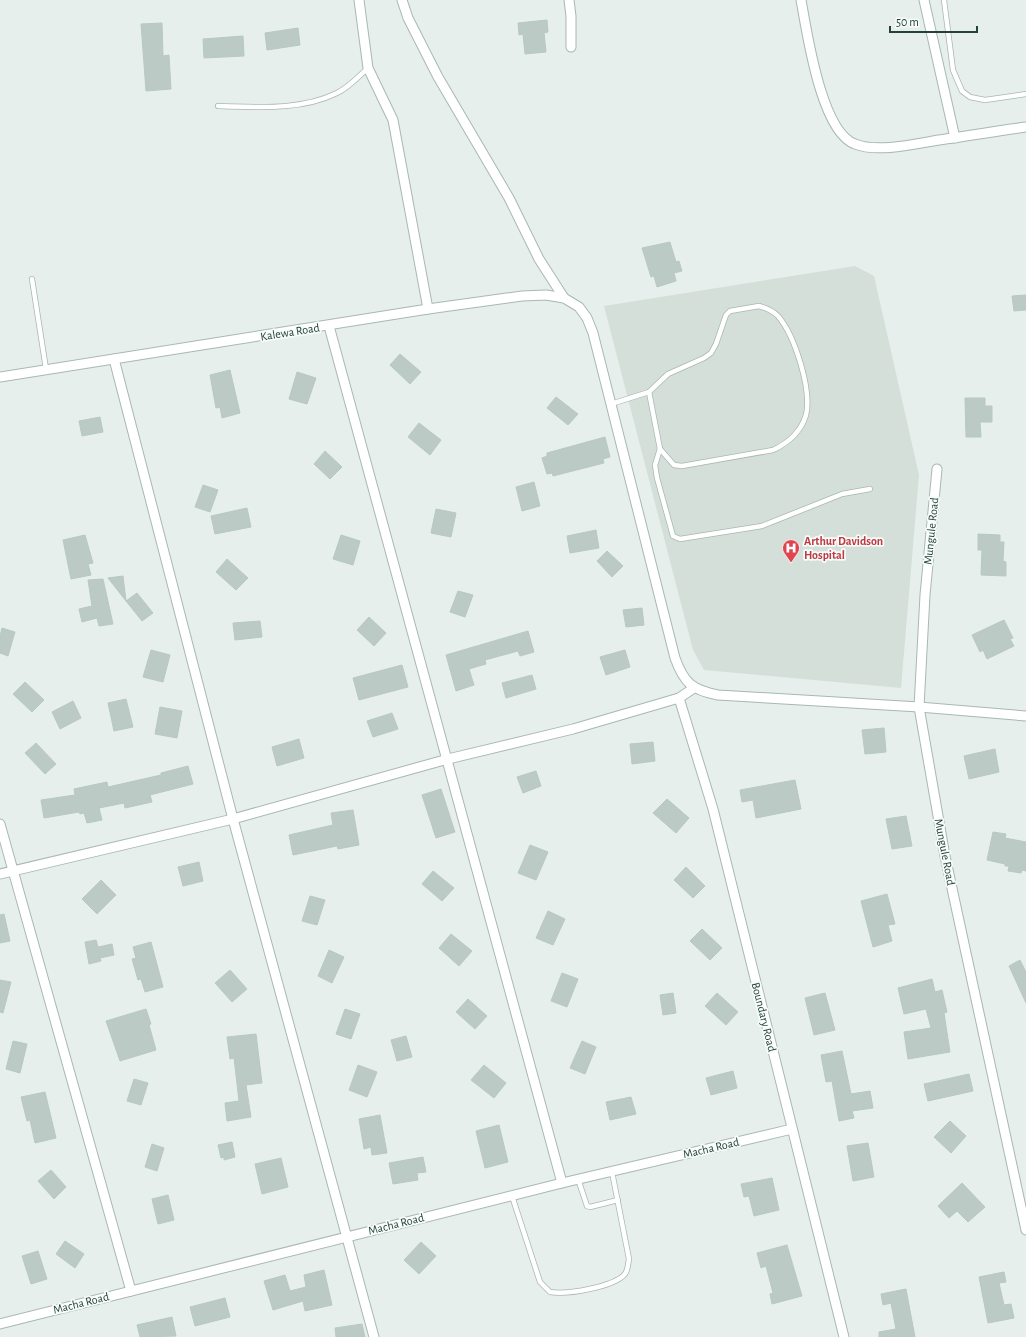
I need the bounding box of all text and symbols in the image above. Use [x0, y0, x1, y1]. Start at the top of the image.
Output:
scale bar [890, 8, 977, 34]
text: 50 m [896, 16, 919, 28]
street label: Kalewa Road [260, 321, 320, 343]
street label: Mungule Road [921, 497, 941, 565]
place label: Arthur Davidson Hospital [804, 535, 883, 561]
hospital icon: Arthur Davidson Hospital [781, 538, 801, 563]
street label: Mungule Road [933, 818, 957, 886]
street label: Boundary Road [749, 981, 778, 1053]
street label: Macha Road [682, 1136, 740, 1160]
street label: Macha Road [367, 1211, 425, 1237]
street label: Macha Road [52, 1290, 110, 1316]

